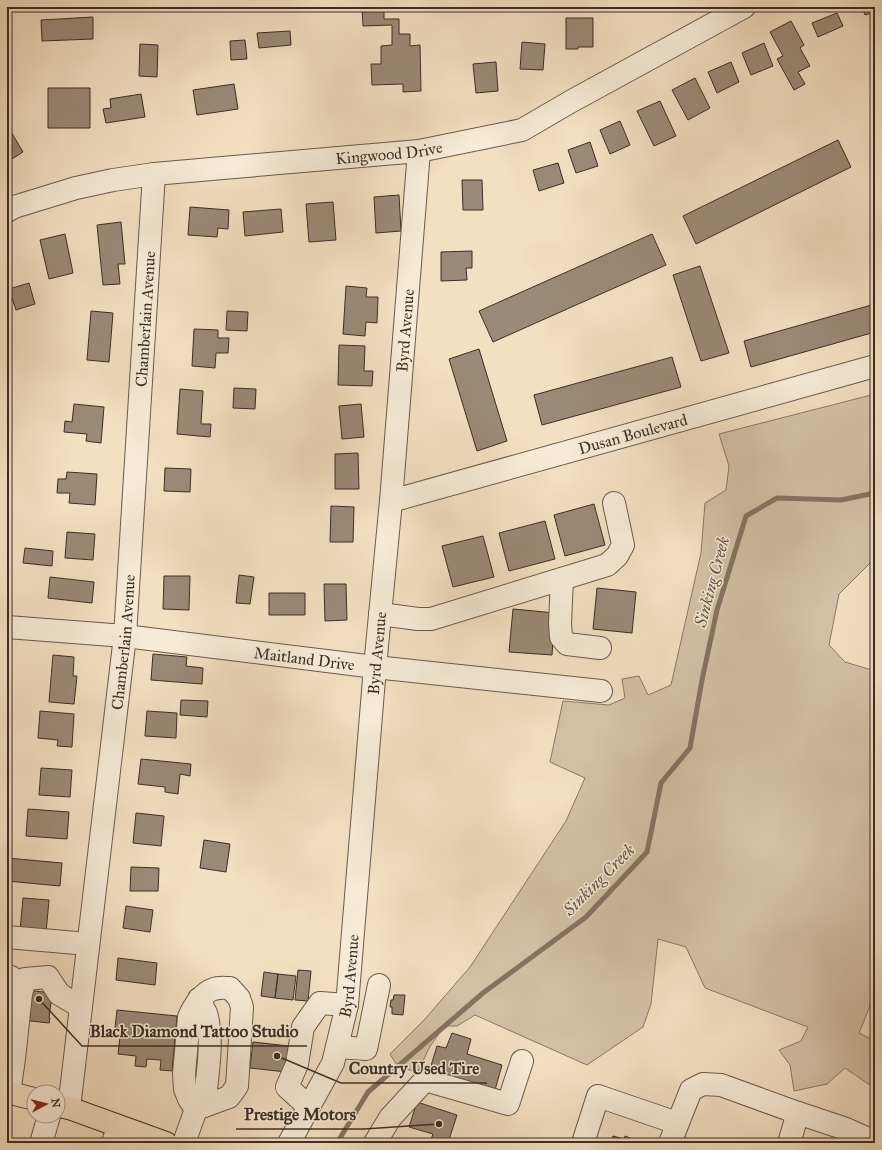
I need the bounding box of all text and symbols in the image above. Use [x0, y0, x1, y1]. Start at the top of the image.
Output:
street label: Kingwood Drive [335, 137, 444, 168]
street label: Chamberlain Avenue [131, 250, 159, 387]
street label: Byrd Avenue [392, 288, 417, 373]
street label: Dusan Boulevard [576, 409, 689, 458]
water label: Sinking Creek [690, 534, 734, 631]
street label: Chamberlain Avenue [107, 574, 138, 711]
street label: Byrd Avenue [363, 610, 390, 696]
street label: Maitland Drive [253, 643, 356, 674]
water label: Sinking Creek [558, 839, 640, 921]
street label: Byrd Avenue [335, 933, 362, 1020]
callout: Black Diamond Tattoo Studio [82, 1017, 307, 1046]
text: Black Diamond Tattoo Studio [90, 1021, 299, 1042]
callout: Country Used Tire [341, 1054, 487, 1083]
text: Country Used Tire [349, 1058, 479, 1079]
north arrow [26, 1084, 66, 1124]
text: N [48, 1097, 63, 1109]
callout: Prestige Motors [236, 1100, 364, 1129]
text: Prestige Motors [244, 1104, 356, 1125]

